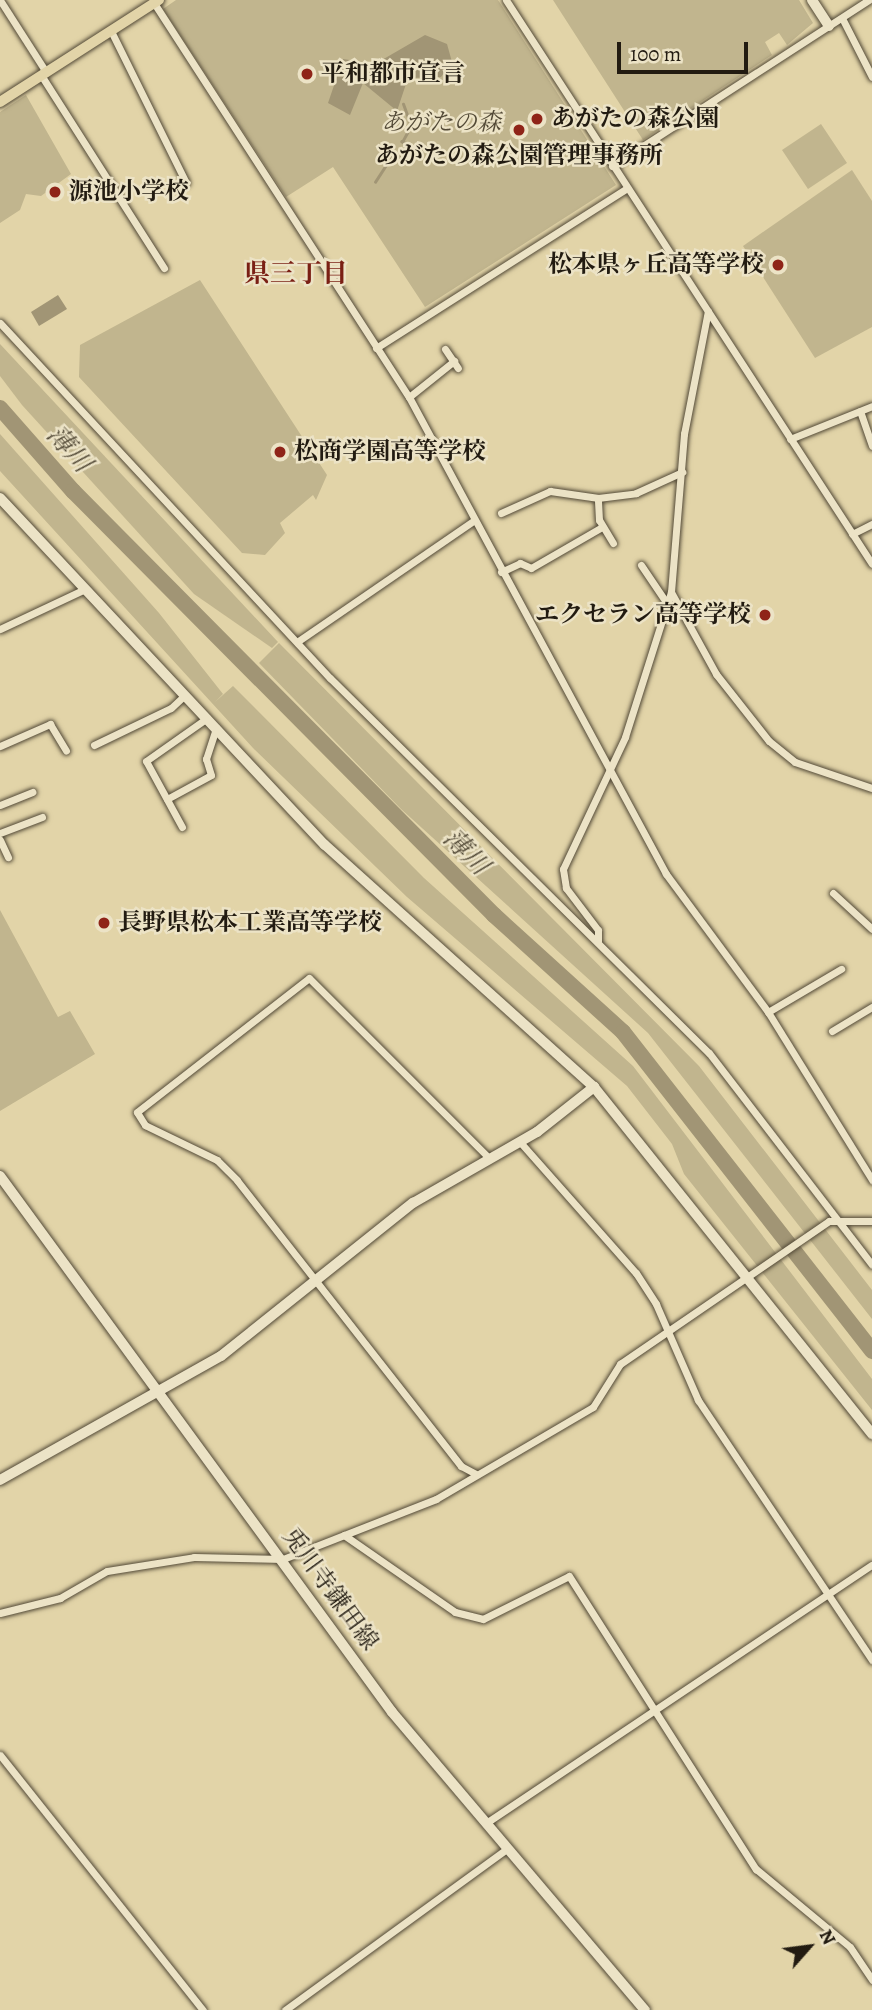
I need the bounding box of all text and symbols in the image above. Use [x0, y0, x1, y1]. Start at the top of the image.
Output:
scale bar [620, 28, 751, 72]
text: 100 m [630, 40, 681, 68]
place label: 平和都市宣言 [321, 60, 465, 88]
marker: 平和都市宣言 [299, 66, 315, 82]
place label: あがたの森公園 [551, 105, 719, 133]
park label: あがたの森 [381, 109, 501, 137]
marker: あがたの森公園 [529, 111, 545, 127]
marker: あがたの森公園管理事務所 [511, 122, 527, 138]
place label: あがたの森公園管理事務所 [375, 142, 663, 170]
place label: 源池小学校 [69, 178, 189, 206]
marker: 源池小学校 [47, 184, 63, 200]
place label: 松本県ヶ丘高等学校 [548, 251, 764, 279]
marker: 松本県ヶ丘高等学校 [770, 257, 786, 273]
district label: 県三丁目 [244, 258, 348, 290]
water label: 薄川 [40, 419, 98, 479]
place label: 松商学園高等学校 [294, 438, 486, 466]
marker: 松商学園高等学校 [272, 444, 288, 460]
place label: エクセラン高等学校 [535, 601, 751, 629]
marker: エクセラン高等学校 [757, 607, 773, 623]
water label: 薄川 [437, 823, 495, 881]
place label: 長野県松本工業高等学校 [118, 909, 382, 937]
marker: 長野県松本工業高等学校 [96, 915, 112, 931]
street label: 兎川寺鎌田線 [276, 1522, 384, 1656]
north arrow [774, 1912, 844, 1982]
text: N [813, 1925, 842, 1949]

